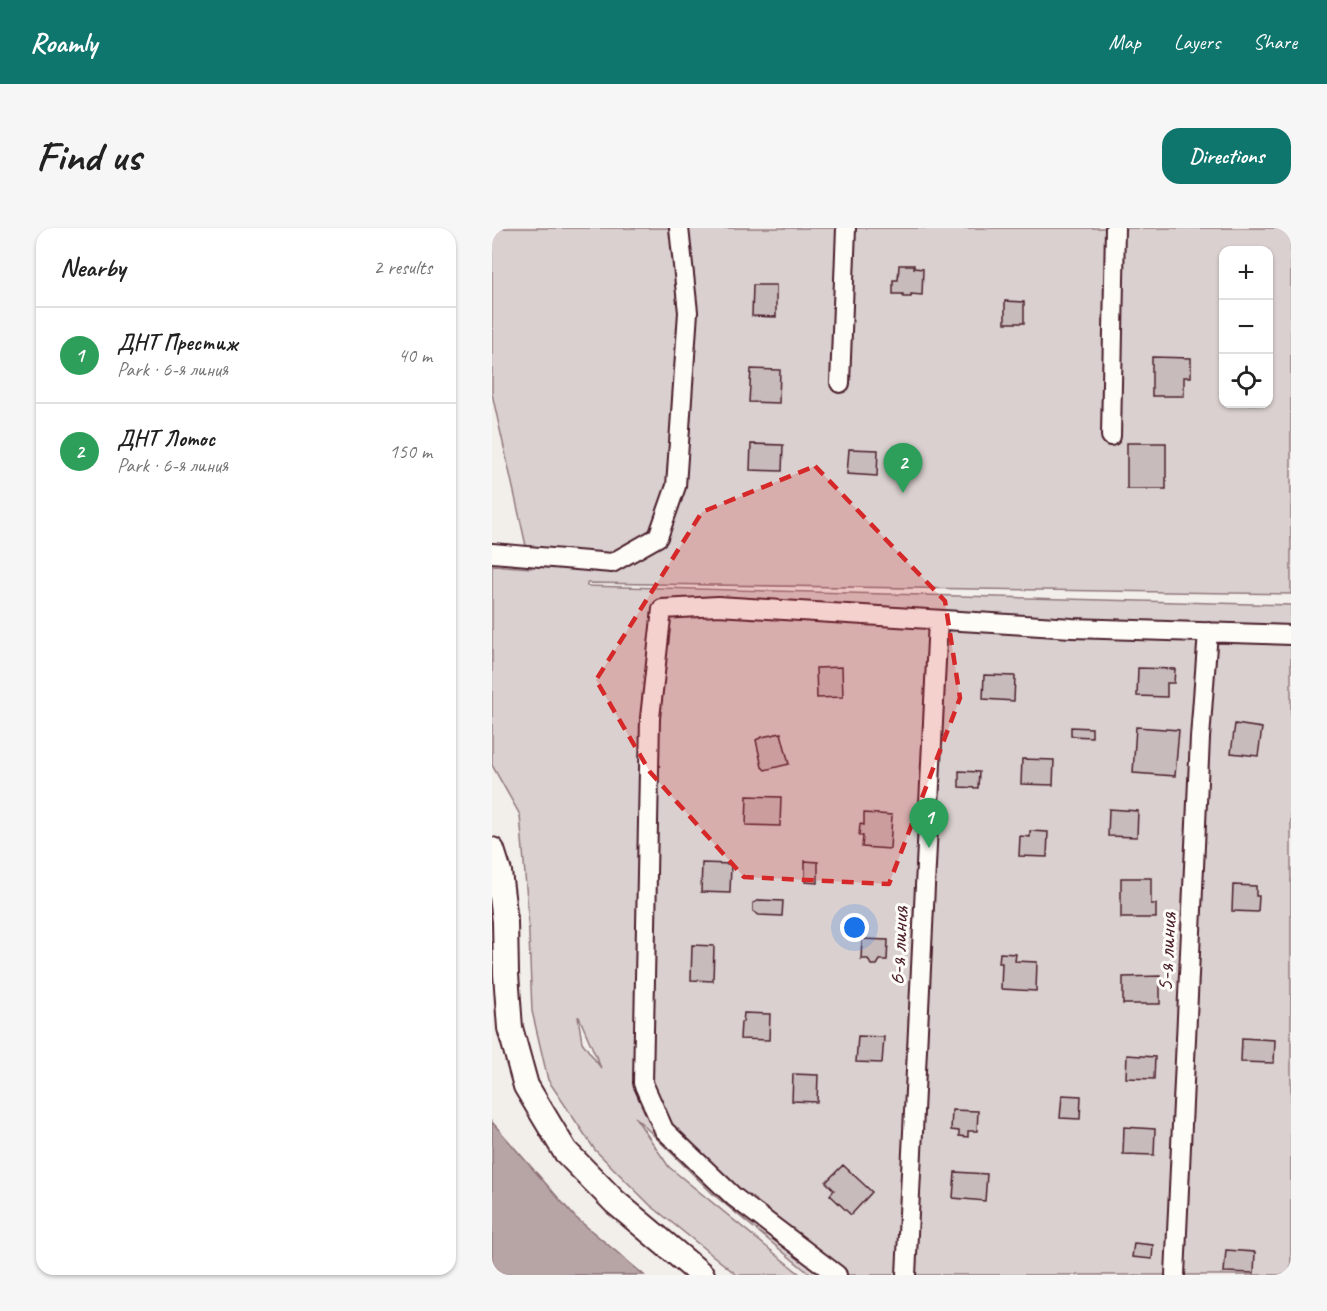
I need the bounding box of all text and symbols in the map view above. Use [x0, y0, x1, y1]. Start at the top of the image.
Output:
text: Roamly [30, 25, 97, 60]
text: Map [1108, 29, 1141, 55]
text: Layers [1174, 29, 1220, 55]
text: Share [1253, 29, 1297, 55]
button: Directions [1162, 128, 1291, 184]
text: Find us [36, 130, 141, 183]
map controls [1219, 246, 1273, 408]
button: + [1219, 246, 1273, 300]
text: Nearby [60, 251, 125, 284]
text: 2 results [373, 255, 432, 280]
button: − [1219, 300, 1273, 354]
text: ДНТ Престиж [117, 329, 238, 357]
text: 1 [75, 343, 84, 368]
text: 40 m [398, 343, 432, 368]
button: locate [1219, 354, 1273, 408]
text: Park · 6-я линия [117, 357, 228, 382]
text: ДНТ Лотос [117, 425, 215, 453]
text: 2 [75, 439, 84, 464]
text: 150 m [389, 439, 432, 464]
pin: 2 [884, 444, 922, 493]
text: Park · 6-я линия [117, 453, 228, 478]
pin: 1 [910, 798, 948, 848]
street label: 6-я линия [881, 904, 915, 986]
street label: 5-я линия [1149, 910, 1183, 992]
your location [840, 913, 869, 942]

